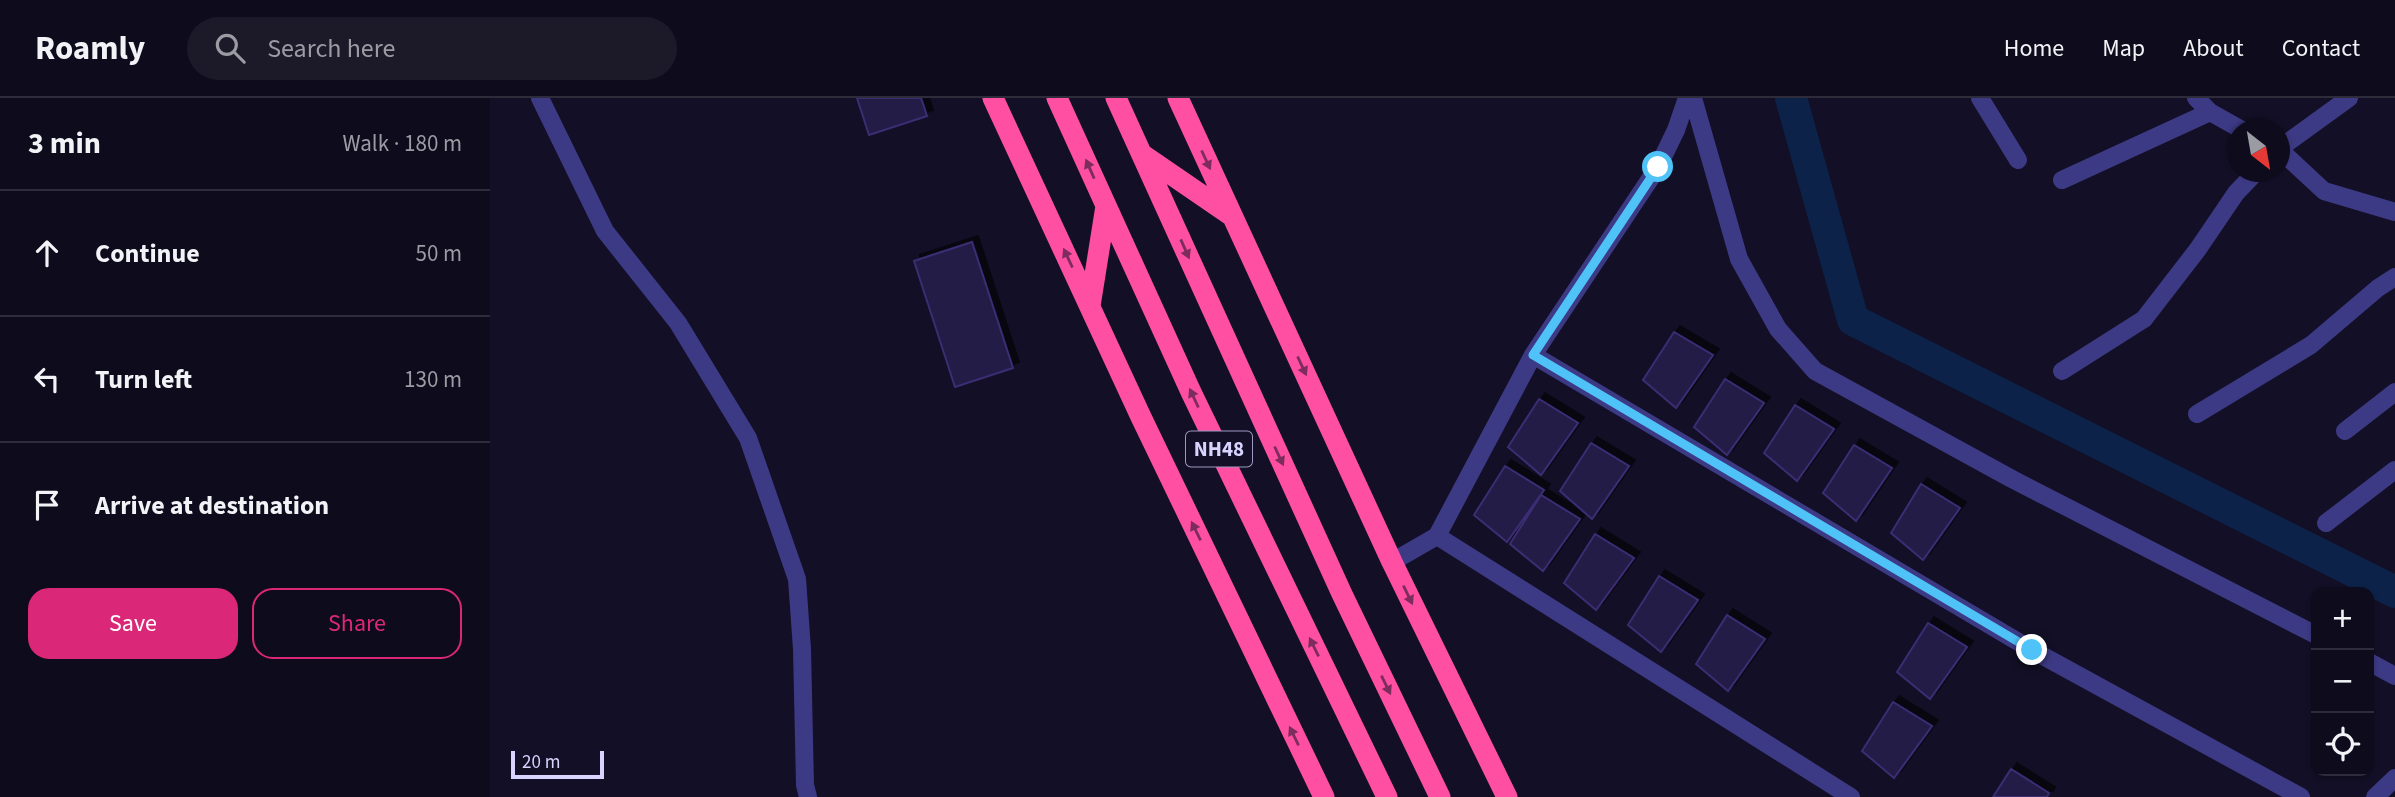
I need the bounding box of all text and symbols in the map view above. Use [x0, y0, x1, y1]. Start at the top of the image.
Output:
search box [187, 17, 677, 80]
text: Roamly [35, 25, 145, 72]
icon: search [211, 29, 249, 67]
text: Search here [267, 30, 395, 67]
text: Home [2004, 31, 2064, 66]
text: Map [2102, 31, 2145, 66]
text: About [2183, 31, 2244, 66]
text: Contact [2282, 31, 2360, 66]
north arrow [2227, 119, 2290, 182]
text: 3 min [28, 122, 101, 165]
text: Walk · 180 m [343, 127, 462, 160]
one-way arrow [1200, 150, 1212, 170]
route start [1642, 151, 1673, 182]
one-way arrow [1084, 159, 1096, 179]
icon: ahead [28, 234, 66, 272]
text: Continue [95, 235, 200, 272]
text: 50 m [415, 237, 462, 270]
one-way arrow [1180, 239, 1191, 260]
one-way arrow [1062, 248, 1073, 268]
one-way arrow [1296, 356, 1308, 376]
icon: left [28, 360, 66, 398]
text: Turn left [95, 361, 192, 398]
text: 130 m [404, 363, 462, 396]
one-way arrow [1188, 388, 1200, 408]
road number: NH48 [1186, 432, 1252, 466]
one-way arrow [1274, 446, 1285, 467]
icon: arrive [28, 486, 66, 524]
text: Arrive at destination [95, 487, 329, 524]
one-way arrow [1190, 520, 1201, 541]
one-way arrow [1403, 585, 1414, 605]
map controls [2311, 587, 2374, 776]
button: + [2311, 587, 2374, 650]
button: Save [28, 588, 238, 659]
button: Share [252, 588, 462, 659]
route end [2016, 634, 2047, 665]
one-way arrow [1309, 637, 1320, 657]
button: − [2311, 650, 2374, 713]
one-way arrow [1380, 675, 1391, 695]
button: locate [2311, 713, 2374, 776]
one-way arrow [1289, 725, 1300, 746]
scale bar [511, 748, 604, 780]
text: 20 m [522, 749, 560, 776]

